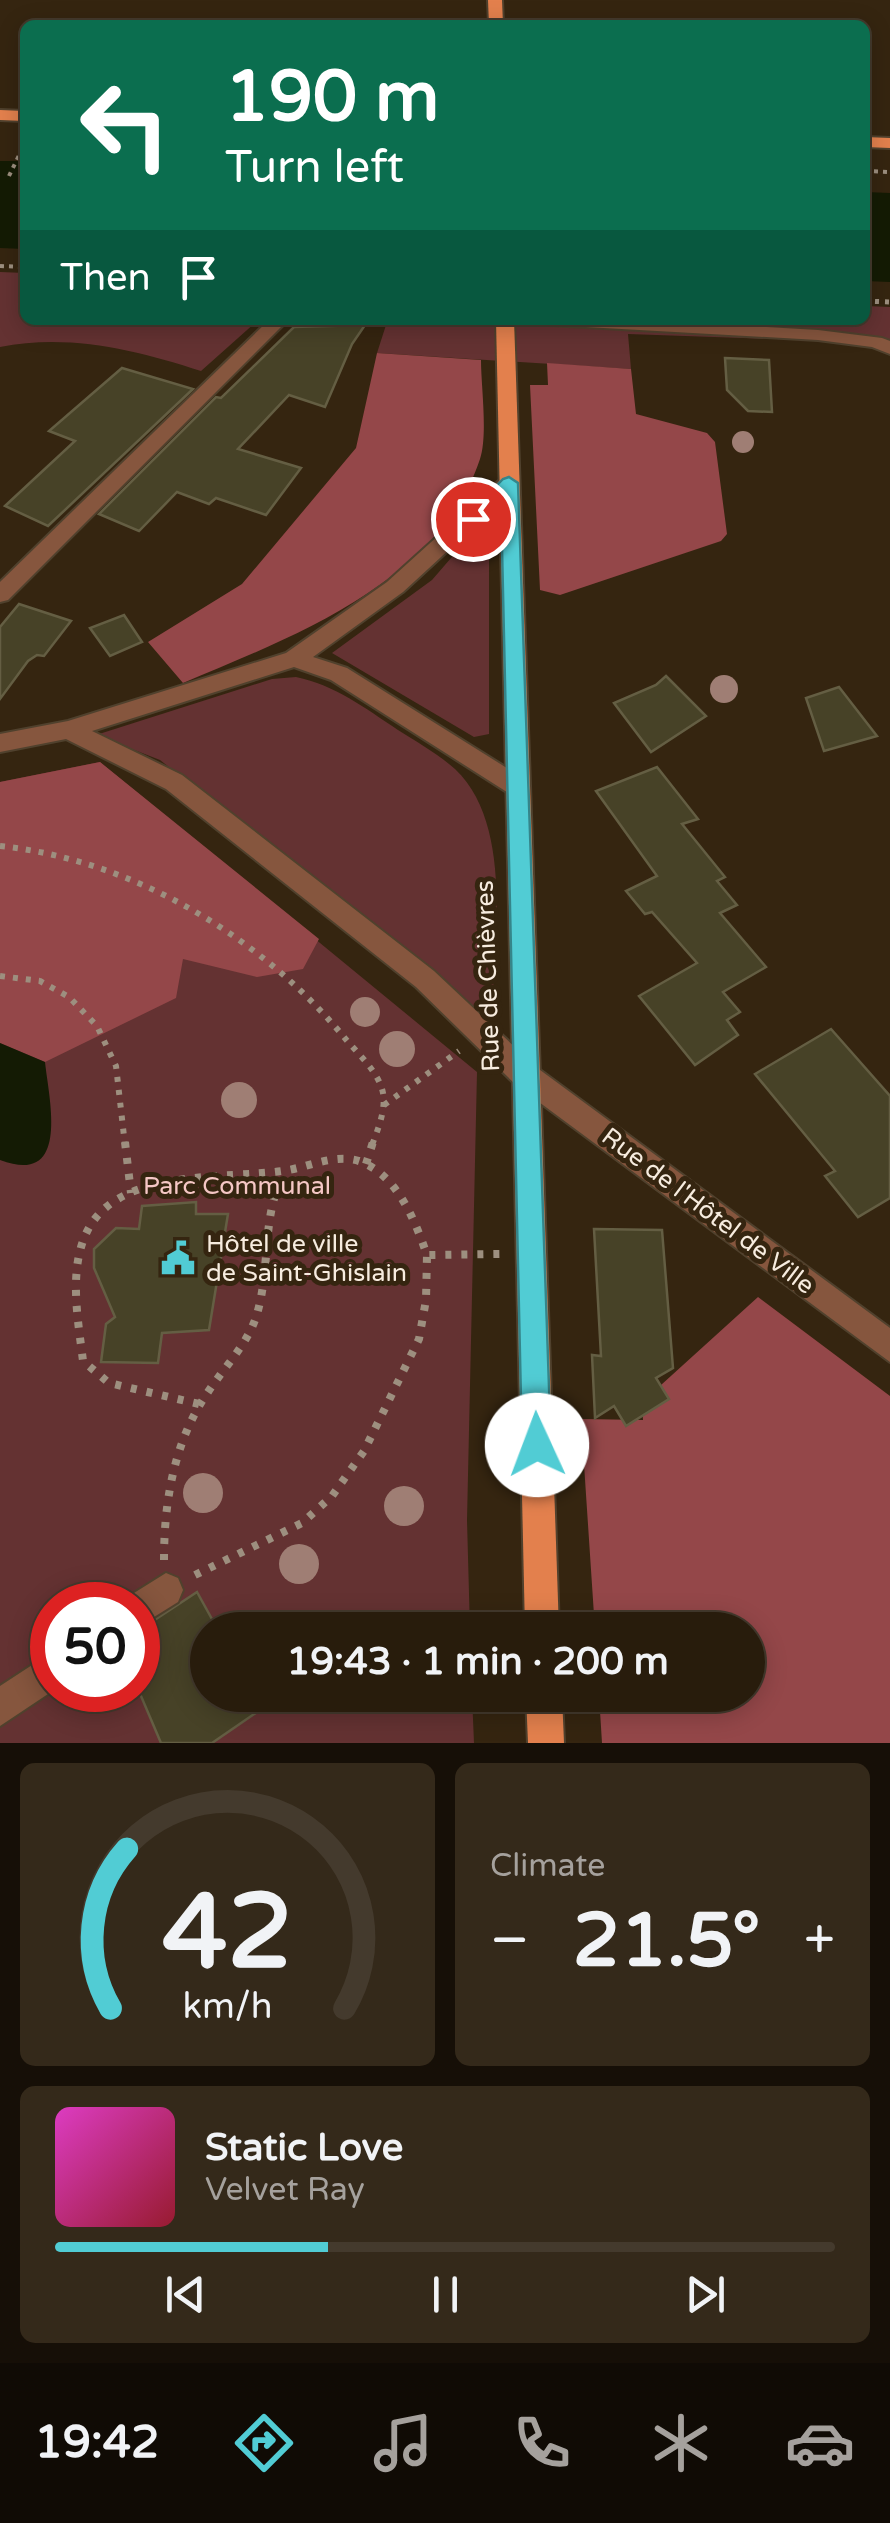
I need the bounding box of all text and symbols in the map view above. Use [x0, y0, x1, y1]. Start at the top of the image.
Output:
text: 190 m [225, 56, 439, 140]
icon: left [60, 60, 190, 190]
text: Turn left [225, 141, 404, 195]
icon: arrive [171, 250, 226, 305]
text: Then [60, 255, 151, 301]
pin [431, 477, 516, 562]
icon: arrive [446, 492, 501, 547]
street label: Rue de Chièvres [470, 880, 506, 1072]
street label: Rue de l'Hôtel de Ville [596, 1121, 820, 1301]
park label: Parc Communal [143, 1171, 331, 1201]
place label: Hôtel de ville de Saint-Ghislain [206, 1229, 407, 1288]
public building icon: Hôtel de ville de Saint-Ghislain [159, 1239, 197, 1277]
position arrow [485, 1393, 589, 1497]
speed limit sign: 50 [30, 1582, 160, 1712]
text: 19:43 · 1 min · 200 m [286, 1639, 669, 1685]
text: Climate [490, 1847, 605, 1885]
text: 42 [162, 1871, 293, 1996]
text: 21.5° [573, 1896, 760, 1986]
text: − [490, 1908, 529, 1974]
text: + [804, 1908, 835, 1974]
text: km/h [183, 1985, 272, 2028]
text: Static Love [205, 2125, 403, 2171]
text: Velvet Ray [205, 2171, 365, 2209]
icon: previous [158, 2267, 213, 2322]
icon: pause [418, 2267, 473, 2322]
icon: next [678, 2267, 733, 2322]
icon: directions [229, 2408, 299, 2478]
icon: music [368, 2408, 438, 2478]
icon: phone [507, 2408, 577, 2478]
icon: climate [646, 2408, 716, 2478]
icon: car [785, 2408, 855, 2478]
text: 19:42 [35, 2416, 159, 2470]

